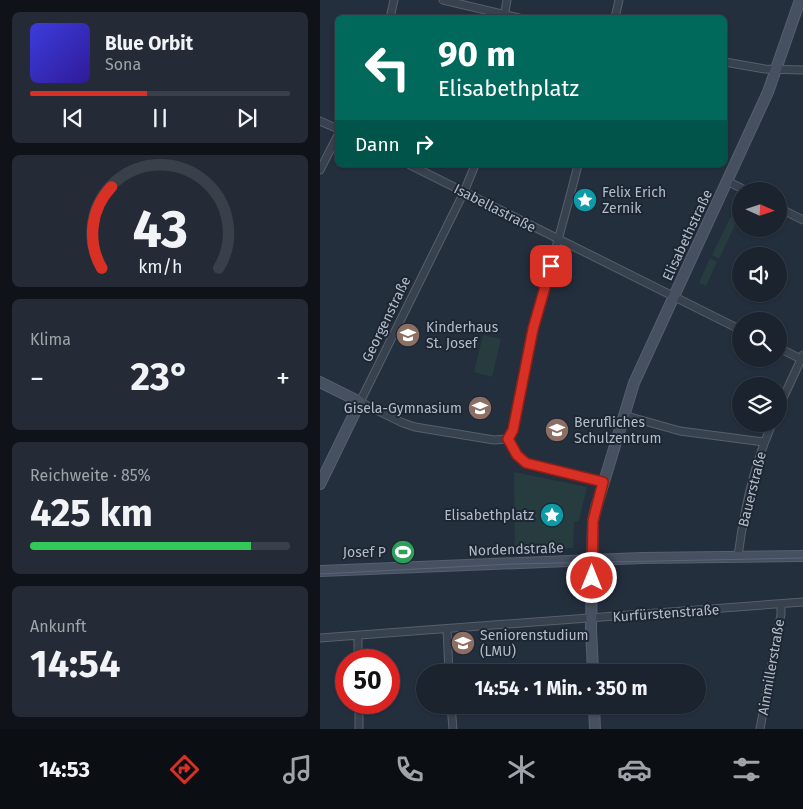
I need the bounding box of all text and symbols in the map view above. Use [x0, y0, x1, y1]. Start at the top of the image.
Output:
text: Blue Orbit [105, 32, 193, 55]
text: 90 m [438, 33, 516, 75]
icon: left [355, 35, 420, 100]
text: Sona [105, 55, 141, 74]
text: Elisabethplatz [438, 75, 579, 102]
icon: previous [59, 104, 87, 132]
icon: pause [146, 104, 174, 132]
icon: next [233, 104, 261, 132]
icon: right [410, 130, 438, 158]
text: Dann [355, 133, 400, 156]
street label: Isabellastraße [451, 180, 539, 236]
north arrow [732, 182, 788, 238]
map controls [732, 182, 787, 432]
place label: Felix Erich Zernik [602, 184, 666, 217]
place icon: Felix Erich Zernik [572, 187, 598, 213]
street label: Elisabethstraße [659, 187, 716, 284]
text: 43 [132, 198, 188, 261]
pin [530, 245, 572, 287]
button: sound [732, 247, 787, 302]
icon: arrive [537, 252, 565, 280]
text: km/h [138, 256, 182, 278]
street label: Georgenstraße [358, 274, 414, 365]
button: search [732, 312, 787, 367]
place label: Kinderhaus St. Josef [426, 319, 499, 352]
school or university icon: Kinderhaus St. Josef [395, 322, 421, 348]
text: Klima [30, 330, 71, 349]
text: 23° [131, 354, 190, 400]
text: − [30, 362, 44, 395]
text: + [276, 362, 290, 395]
button: layers [732, 377, 787, 432]
school or university icon: Gisela-Gymnasium [467, 395, 493, 421]
place label: Gisela-Gymnasium [344, 400, 462, 417]
place label: Berufliches Schulzentrum [574, 414, 661, 447]
school or university icon: Berufliches Schulzentrum [544, 417, 570, 443]
street label: Bauerstraße [735, 450, 770, 529]
text: Reichweite · 85% [30, 466, 151, 485]
text: 425 km [30, 490, 153, 536]
place icon: Elisabethplatz [539, 502, 565, 528]
place label: Elisabethplatz [444, 507, 534, 524]
sports icon: Josef P [390, 539, 416, 565]
street label: Nordendstraße [468, 539, 564, 560]
place label: Josef P [343, 544, 386, 561]
position arrow [565, 551, 617, 603]
street label: Kurfürstenstraße [612, 601, 720, 626]
text: Ankunft [30, 617, 86, 636]
street label: Ainmillerstraße [755, 618, 788, 716]
place label: Seniorenstudium (LMU) [480, 627, 589, 660]
school or university icon: Seniorenstudium (LMU) [450, 630, 476, 656]
text: 14:54 [30, 641, 120, 687]
speed limit sign: 50 [335, 649, 400, 714]
text: 14:54 · 1 Min. · 350 m [474, 677, 648, 700]
icon: directions [167, 752, 202, 787]
icon: music [280, 752, 315, 787]
icon: phone [392, 752, 427, 787]
icon: climate [504, 752, 539, 787]
icon: car [617, 752, 652, 787]
icon: filters [729, 752, 764, 787]
text: 14:53 [39, 756, 90, 783]

